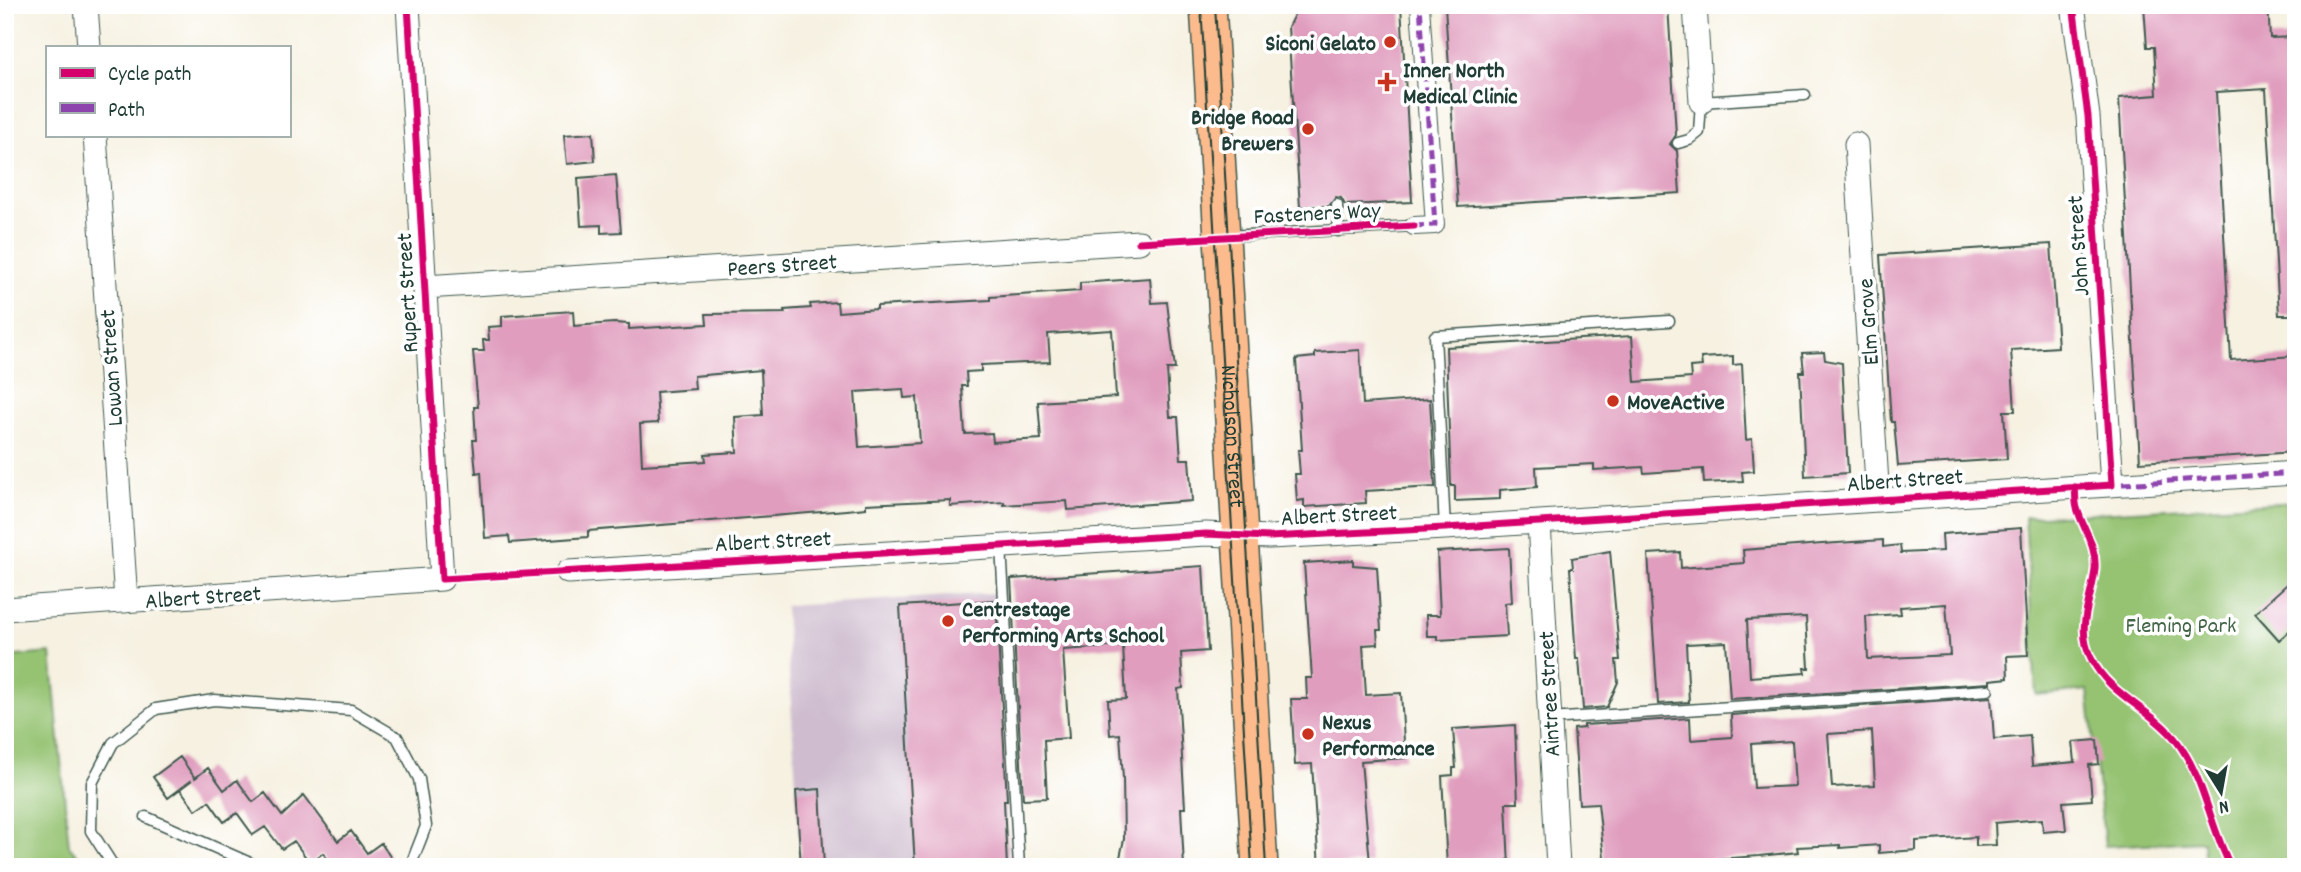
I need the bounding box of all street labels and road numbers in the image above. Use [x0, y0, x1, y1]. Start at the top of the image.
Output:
street label: John Street [2061, 194, 2100, 297]
street label: Fasteners Way [1253, 196, 1382, 235]
street label: Rupert Street [390, 232, 429, 354]
street label: Peers Street [726, 247, 838, 288]
street label: Elm Grove [1851, 277, 1890, 366]
street label: Lowan Street [93, 308, 134, 427]
street label: Nicholson Street [1210, 364, 1251, 509]
street label: Albert Street [1846, 462, 1964, 503]
street label: Albert Street [1280, 498, 1398, 537]
street label: Albert Street [714, 524, 832, 563]
street label: Albert Street [144, 579, 262, 620]
street label: Aintree Street [1532, 630, 1571, 758]

